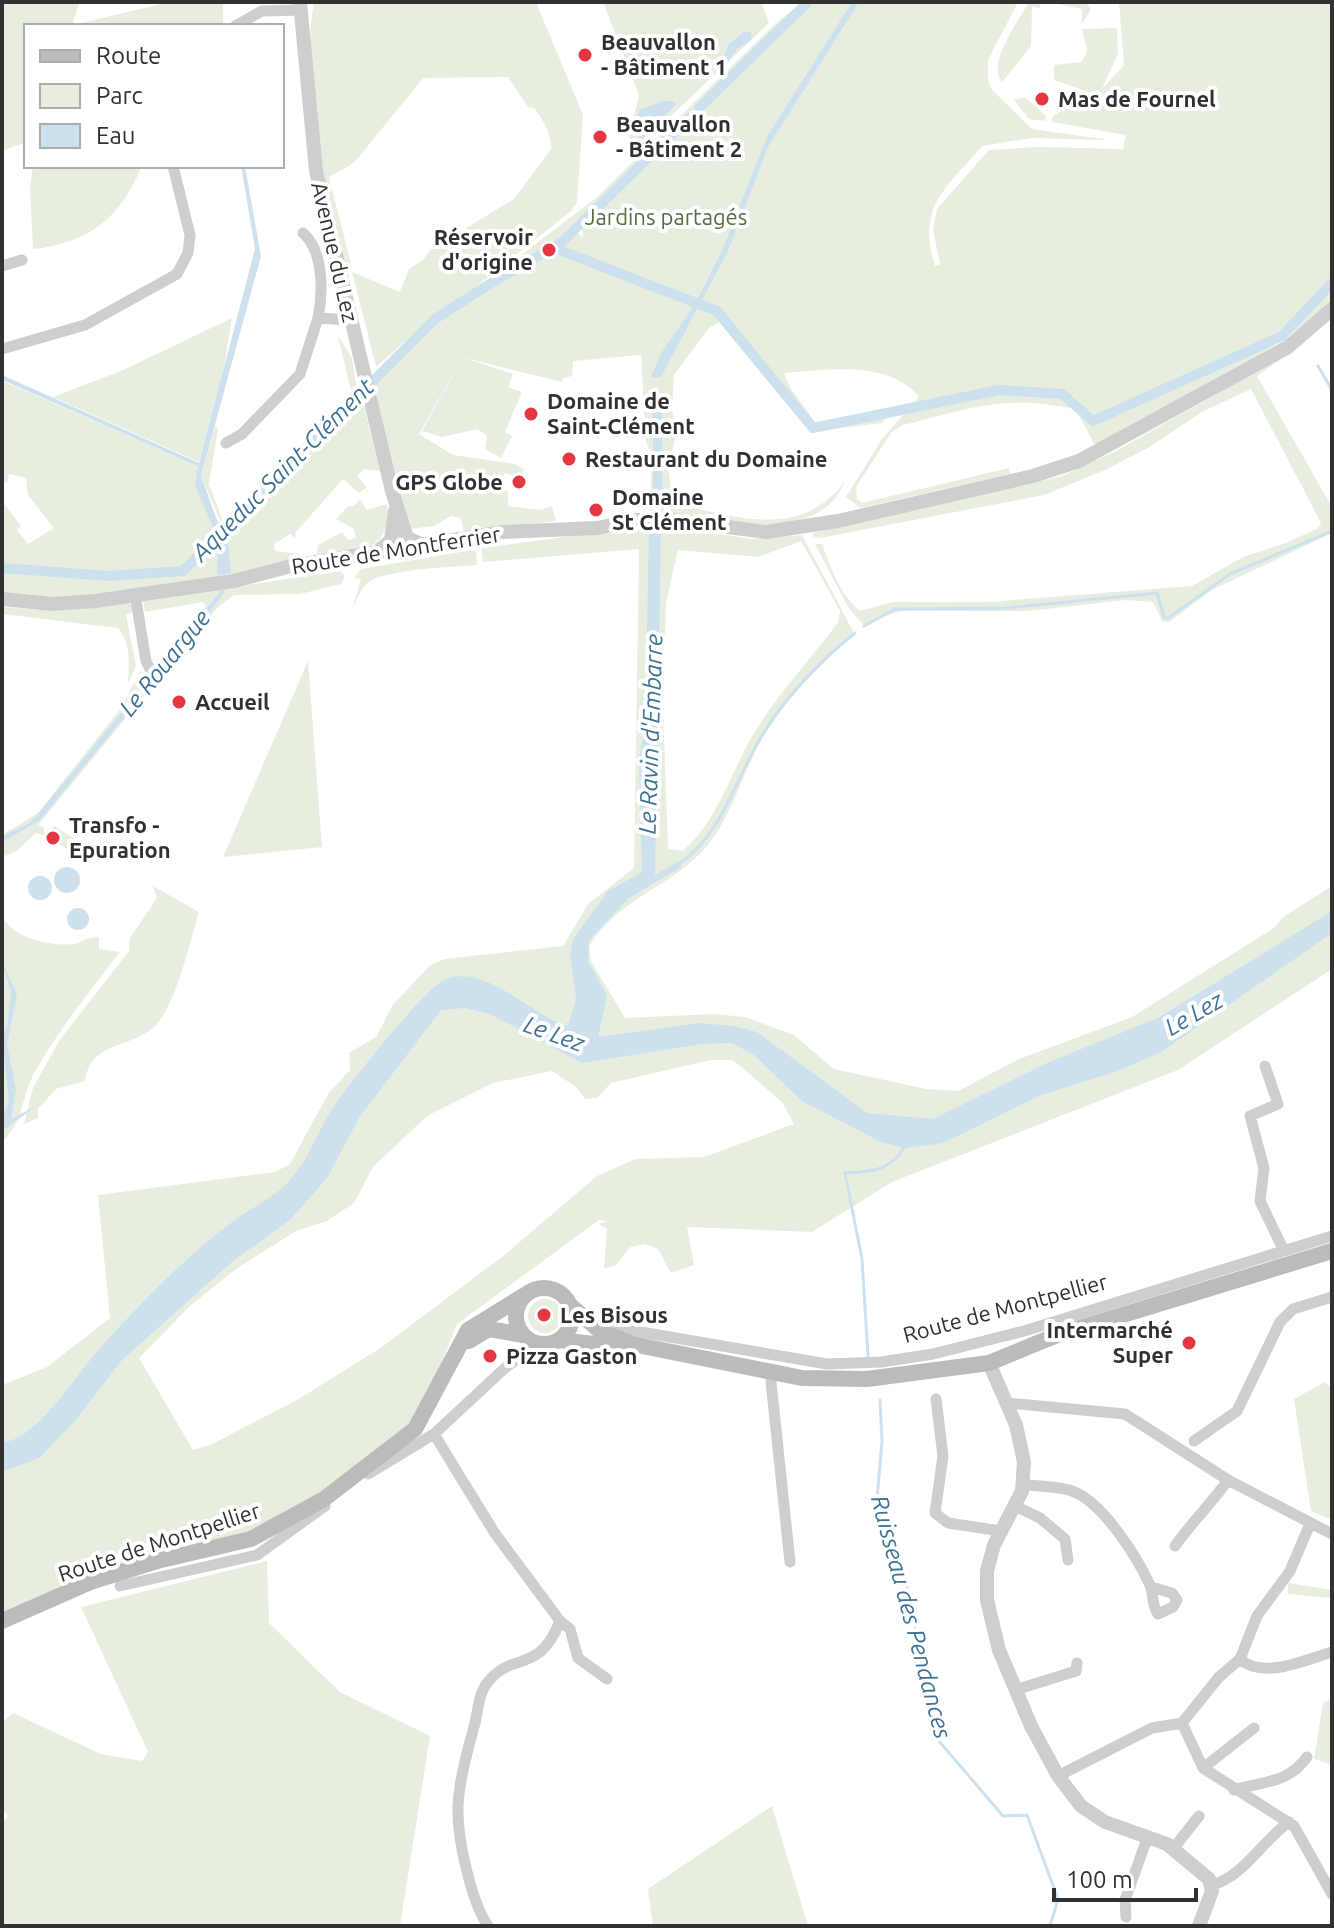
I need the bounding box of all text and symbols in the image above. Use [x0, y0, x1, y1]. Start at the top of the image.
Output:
legend [24, 24, 284, 168]
place label: Beauvallon - Bâtiment 1 [601, 29, 727, 79]
text: Route [96, 42, 161, 69]
marker: Beauvallon - Bâtiment 1 [576, 46, 594, 64]
text: Parc [96, 82, 143, 109]
place label: Mas de Fournel [1058, 86, 1216, 111]
marker: Mas de Fournel [1033, 90, 1051, 108]
place label: Beauvallon - Bâtiment 2 [616, 111, 742, 161]
text: Eau [96, 122, 135, 149]
marker: Beauvallon - Bâtiment 2 [591, 128, 609, 146]
street label: Avenue du Lez [307, 179, 364, 324]
park label: Jardins partagés [585, 204, 747, 229]
place label: Réservoir d'origine [434, 224, 533, 274]
marker: Réservoir d'origine [540, 241, 558, 259]
water label: Aqueduc Saint-Clément [185, 373, 380, 567]
place label: Domaine de Saint-Clément [547, 388, 695, 438]
marker: Domaine de Saint-Clément [522, 405, 540, 423]
place label: Restaurant du Domaine [585, 446, 828, 471]
marker: Restaurant du Domaine [560, 450, 578, 468]
place label: GPS Globe [395, 469, 503, 494]
marker: GPS Globe [510, 473, 528, 491]
place label: Domaine St Clément [612, 484, 727, 534]
marker: Domaine St Clément [587, 501, 605, 519]
street label: Route de Montferrier [290, 521, 503, 578]
water label: Le Rouargue [114, 604, 216, 721]
water label: Le Ravin d'Embarre [634, 633, 667, 835]
place label: Accueil [195, 689, 270, 714]
marker: Accueil [170, 693, 188, 711]
place label: Transfo - Epuration [69, 812, 171, 862]
marker: Transfo - Epuration [44, 829, 62, 847]
water label: Le Lez [1160, 986, 1228, 1041]
water label: Le Lez [520, 1010, 589, 1057]
street label: Route de Montpellier [900, 1268, 1110, 1347]
place label: Les Bisous [560, 1302, 668, 1327]
marker: Les Bisous [535, 1306, 553, 1324]
place label: Intermarché Super [1047, 1317, 1173, 1367]
marker: Intermarché Super [1180, 1334, 1198, 1352]
place label: Pizza Gaston [506, 1343, 637, 1368]
marker: Pizza Gaston [481, 1347, 499, 1365]
water label: Ruisseau des Pendances [866, 1492, 957, 1741]
street label: Route de Montpellier [55, 1497, 263, 1586]
scale bar [1054, 1852, 1196, 1902]
text: 100 m [1066, 1866, 1133, 1893]

